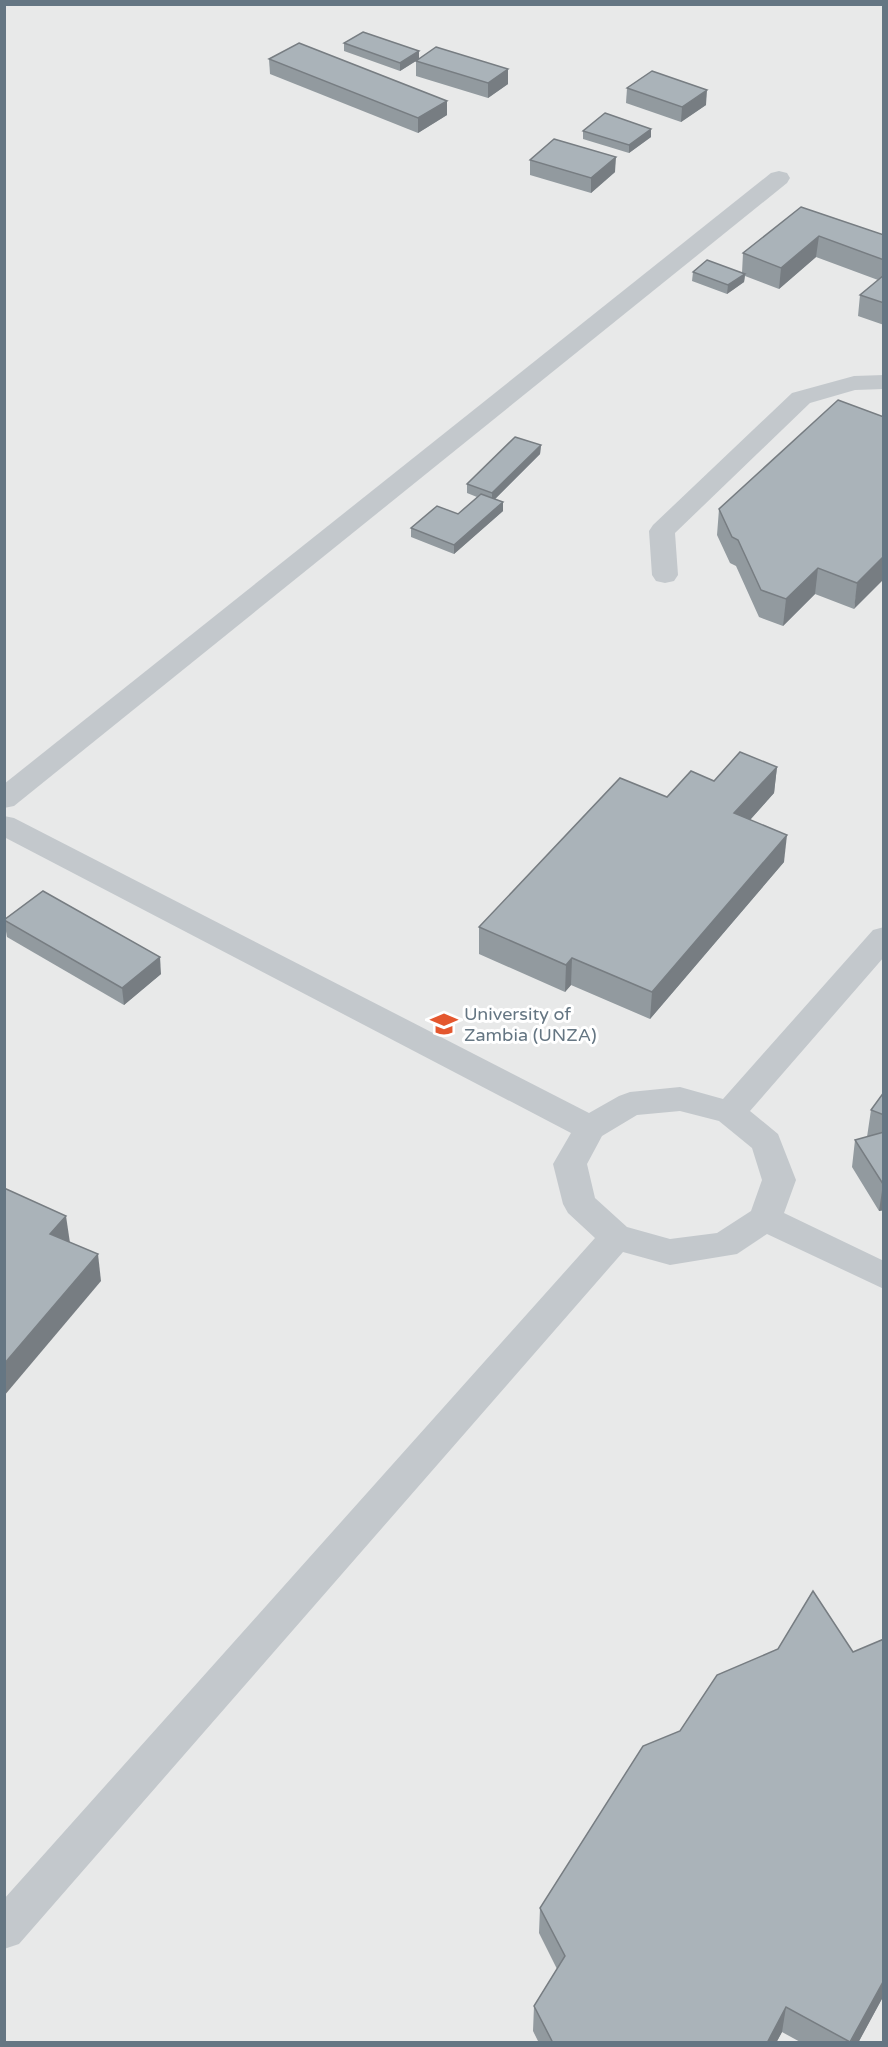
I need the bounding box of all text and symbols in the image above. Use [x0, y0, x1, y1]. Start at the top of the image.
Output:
place label: University of Zambia (UNZA) [464, 1003, 597, 1046]
school or university icon: University of Zambia (UNZA) [429, 1009, 459, 1039]

